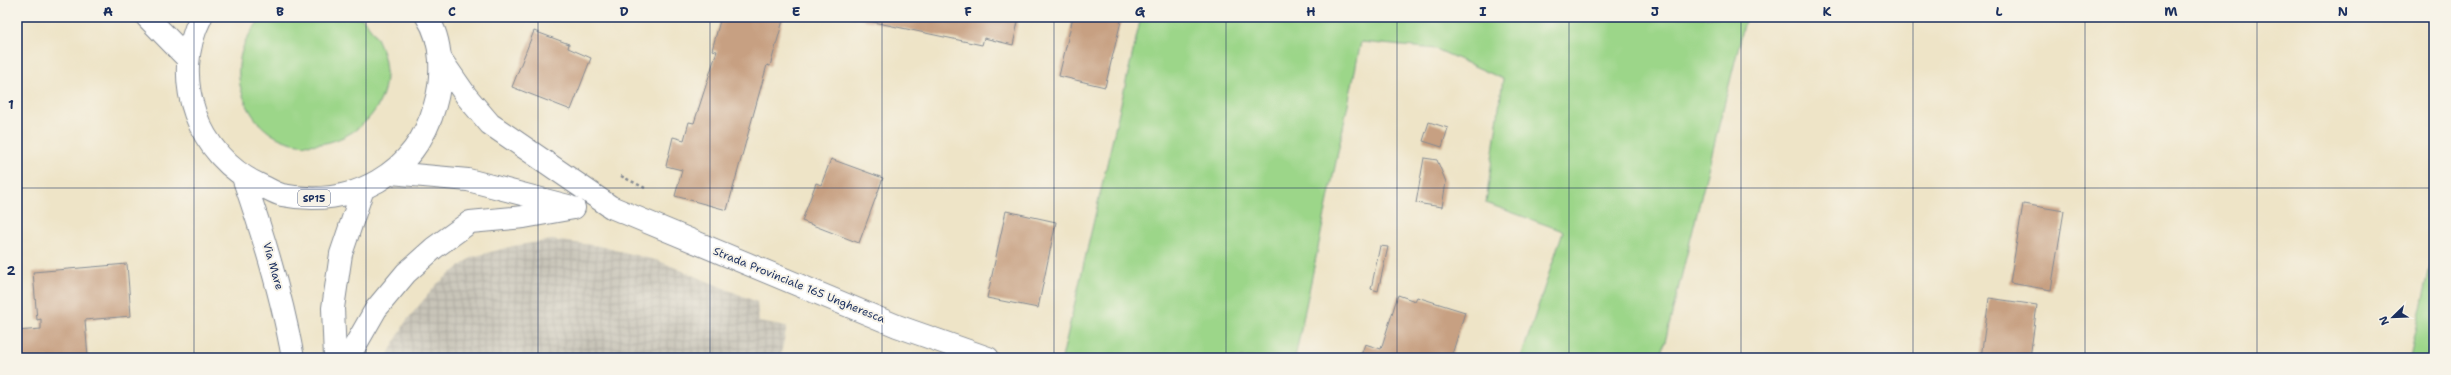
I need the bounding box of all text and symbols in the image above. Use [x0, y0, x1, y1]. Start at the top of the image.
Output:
text: A [103, 3, 113, 20]
text: B [276, 3, 284, 20]
text: C [448, 3, 456, 20]
text: D [619, 3, 629, 20]
text: E [792, 3, 801, 20]
text: F [964, 3, 972, 20]
text: G [1135, 3, 1146, 20]
text: H [1306, 3, 1316, 20]
text: I [1479, 3, 1487, 20]
text: J [1651, 3, 1659, 20]
text: K [1823, 3, 1832, 20]
text: L [1995, 3, 2003, 20]
text: M [2164, 3, 2178, 20]
text: N [2338, 3, 2348, 20]
text: 1 [8, 96, 14, 113]
road number: SP15 [298, 190, 330, 206]
street label: Via Mare [259, 240, 287, 292]
street label: Strada Provinciale 165 Ungheresca [711, 244, 887, 326]
text: 2 [6, 262, 16, 279]
north arrow [2373, 297, 2413, 337]
text: N [2376, 314, 2393, 328]

